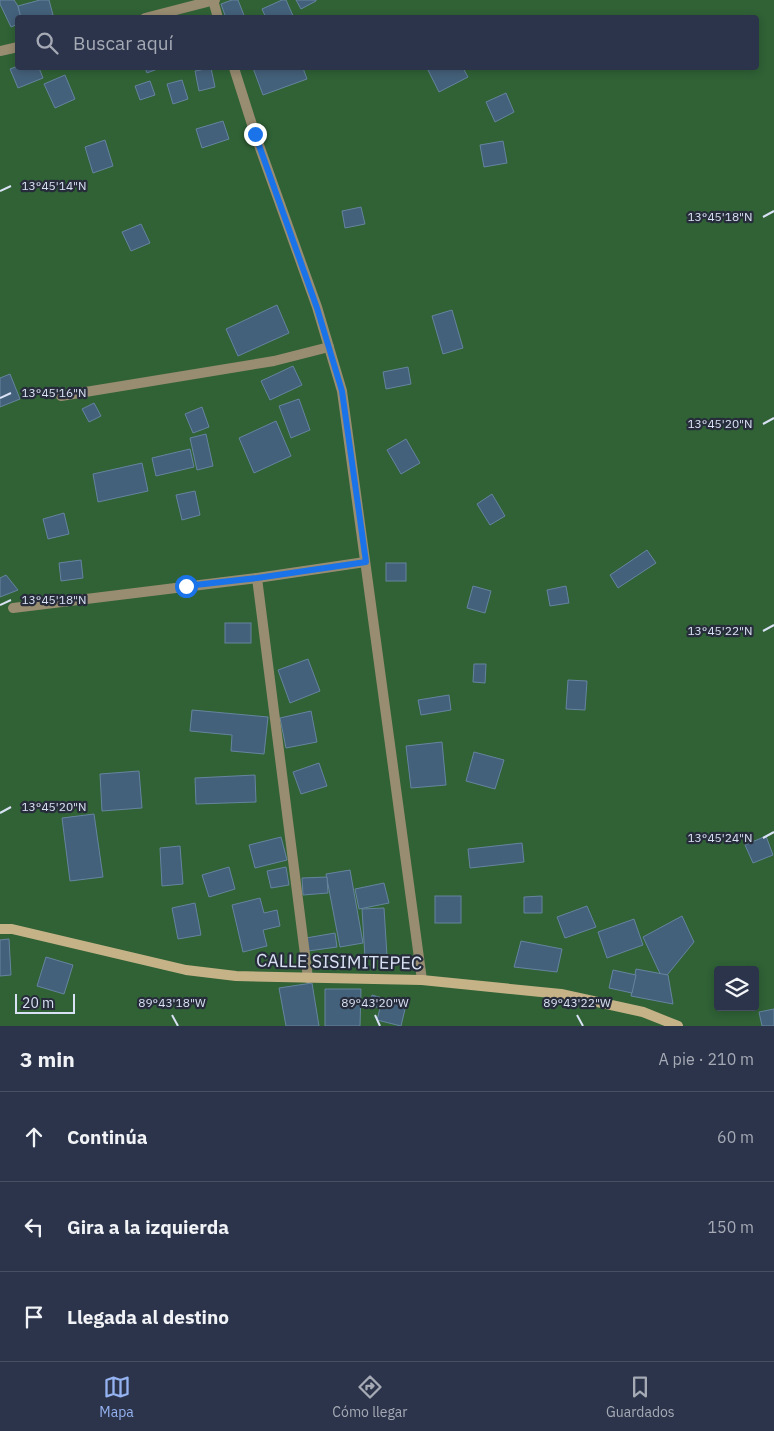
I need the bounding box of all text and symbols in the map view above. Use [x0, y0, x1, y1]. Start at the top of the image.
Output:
search box [15, 15, 759, 70]
icon: search [33, 29, 61, 57]
text: Buscar aquí [73, 31, 173, 55]
route end [244, 123, 267, 146]
text: 13°45'14"N [21, 178, 87, 193]
text: 13°45'18"N [687, 209, 753, 224]
text: 13°45'16"N [21, 385, 87, 400]
text: 13°45'20"N [687, 416, 753, 431]
route start [175, 575, 198, 598]
text: 13°45'18"N [21, 592, 87, 607]
text: 13°45'22"N [687, 623, 753, 638]
text: 13°45'20"N [21, 799, 87, 814]
text: 13°45'24"N [687, 830, 753, 845]
street label: CALLE SISIMITEPEC [256, 949, 422, 974]
map controls [714, 966, 759, 1011]
button: layers [714, 966, 759, 1011]
scale bar [15, 991, 75, 1014]
text: 20 m [22, 994, 54, 1012]
text: 89°43'18"W [138, 995, 206, 1010]
text: 89°43'20"W [341, 995, 409, 1010]
text: 89°43'22"W [543, 995, 611, 1010]
text: 3 min [20, 1045, 75, 1073]
text: A pie · 210 m [659, 1049, 754, 1069]
icon: ahead [20, 1123, 48, 1151]
text: Continúa [67, 1125, 148, 1149]
text: 60 m [717, 1127, 754, 1147]
icon: left [20, 1213, 48, 1241]
text: Gira a la izquierda [67, 1215, 229, 1239]
text: 150 m [707, 1217, 754, 1237]
icon: arrive [20, 1303, 48, 1331]
text: Llegada al destino [67, 1305, 229, 1329]
tab: Mapa [99, 1373, 134, 1421]
tab: Cómo llegar [332, 1373, 407, 1421]
tab: Guardados [606, 1373, 675, 1421]

